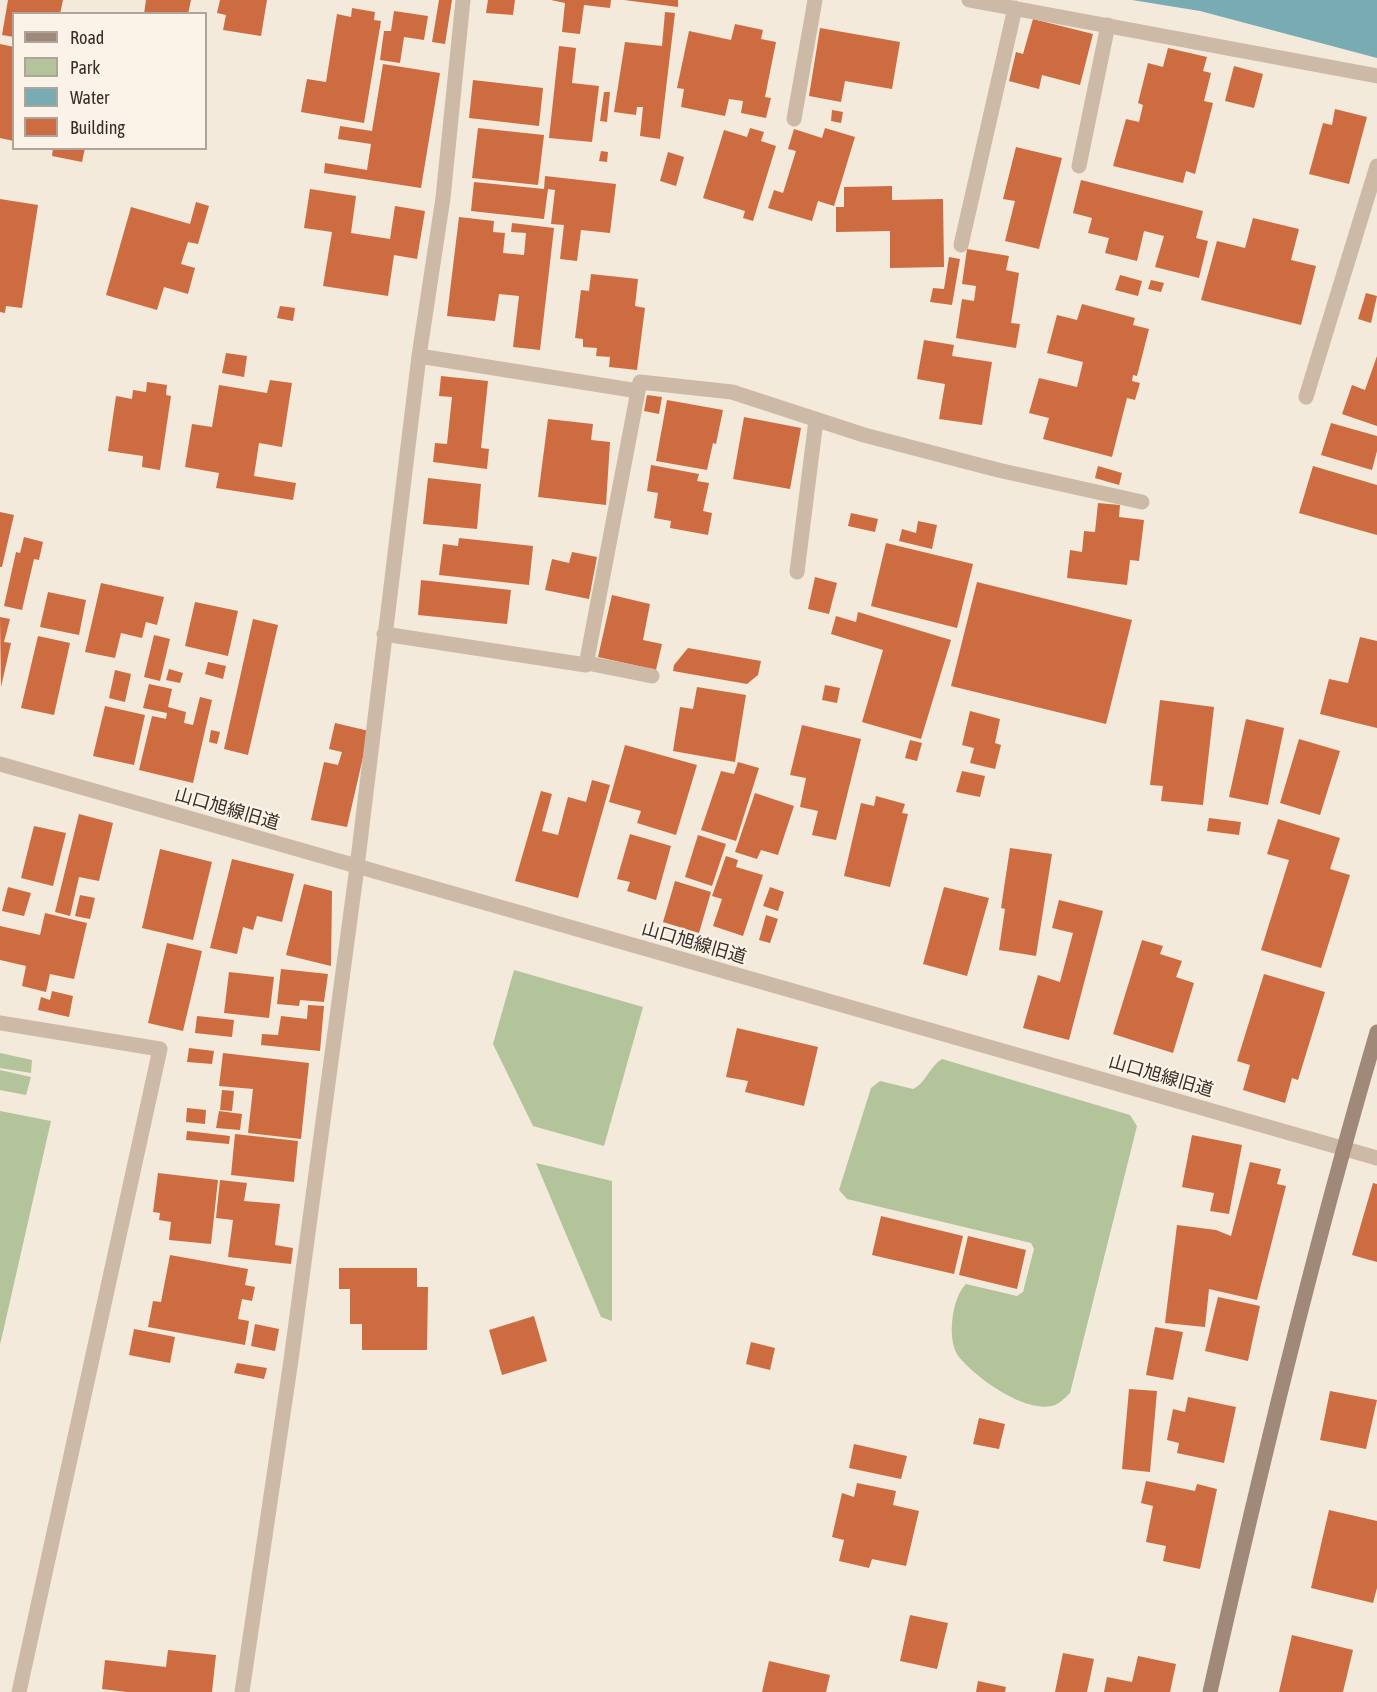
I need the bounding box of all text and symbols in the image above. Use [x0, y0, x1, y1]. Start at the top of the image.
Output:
legend [12, 12, 207, 150]
text: Road [70, 27, 104, 48]
text: Park [70, 57, 100, 78]
text: Water [70, 87, 109, 108]
text: Building [70, 117, 125, 138]
street label: 山口旭線旧道 [172, 784, 282, 834]
street label: 山口旭線旧道 [639, 918, 749, 968]
street label: 山口旭線旧道 [1106, 1051, 1216, 1101]

